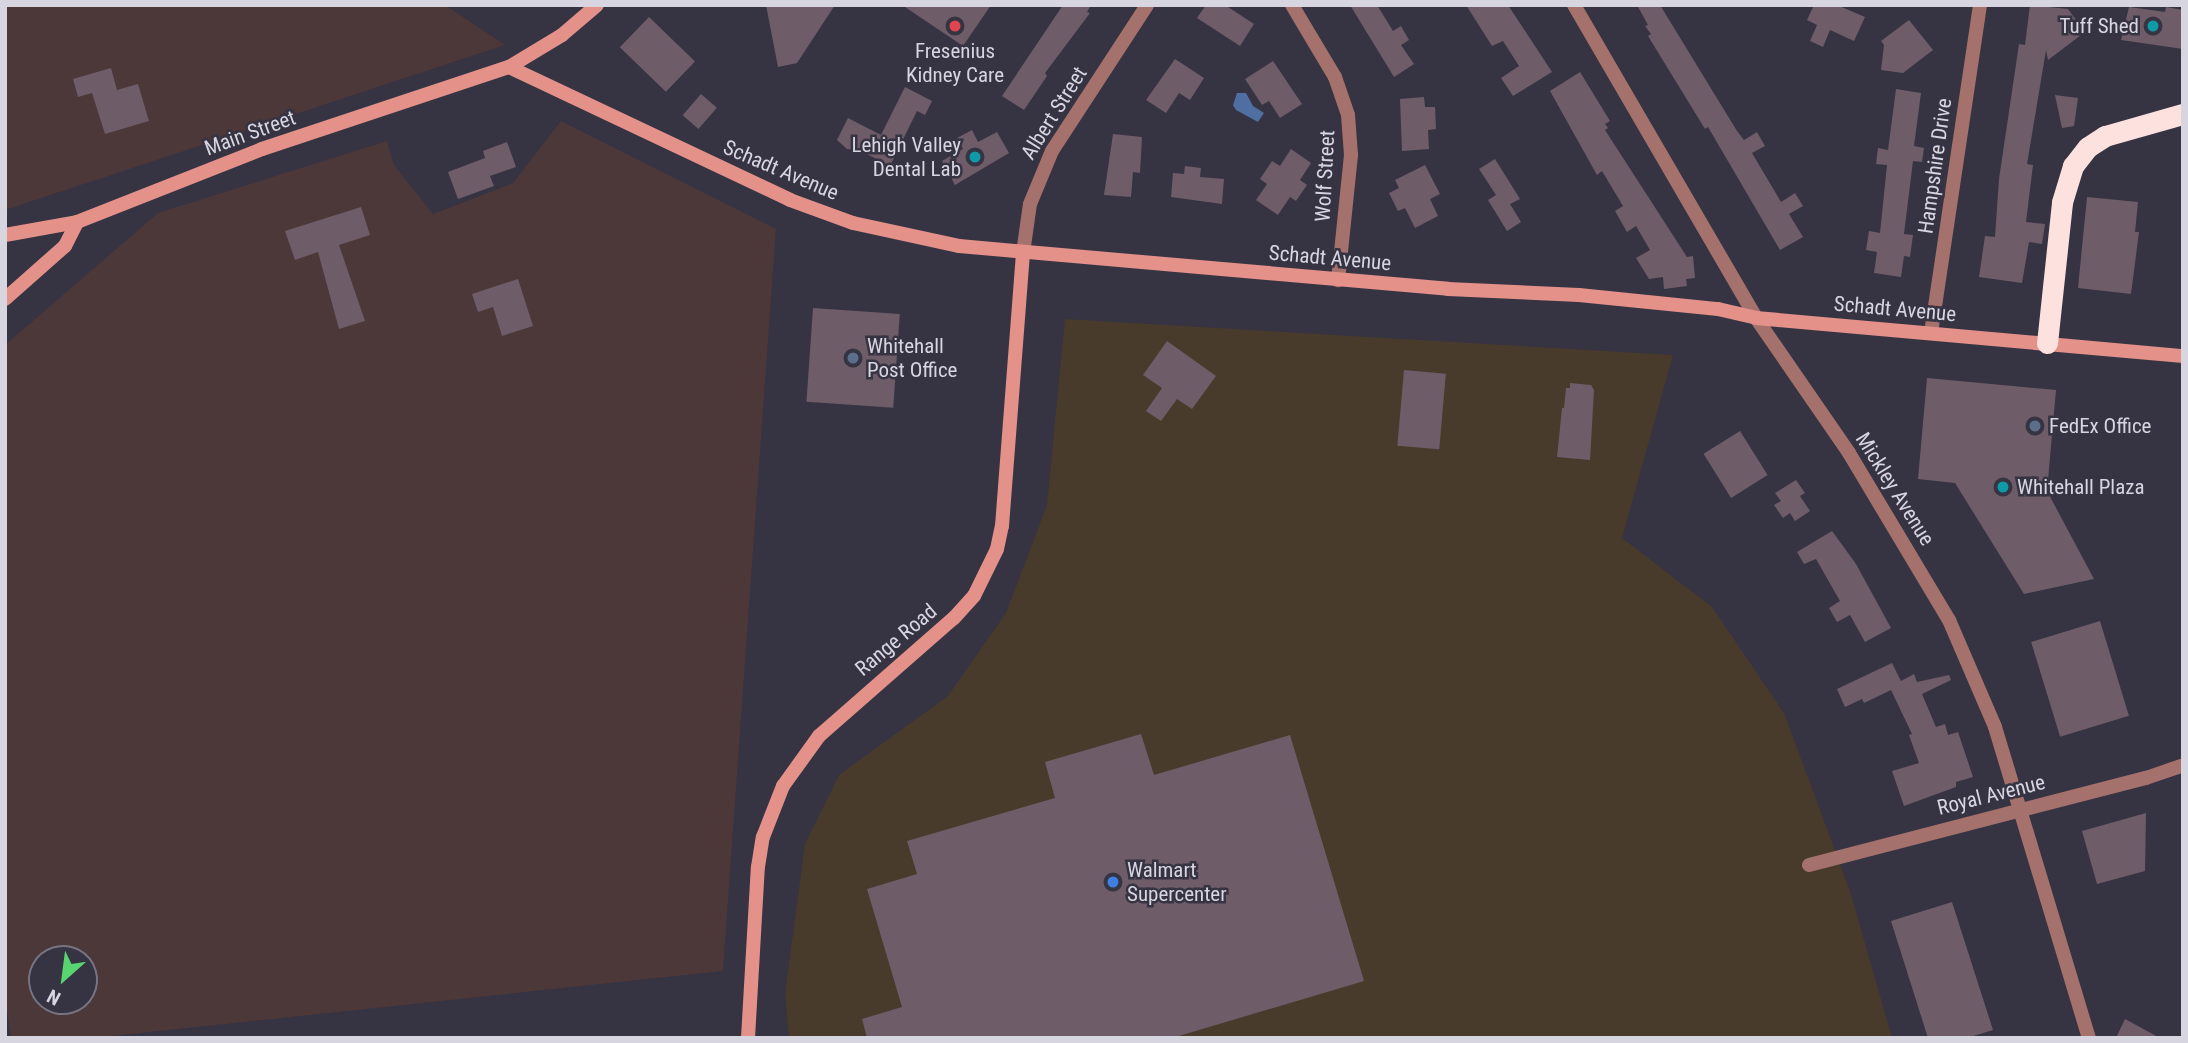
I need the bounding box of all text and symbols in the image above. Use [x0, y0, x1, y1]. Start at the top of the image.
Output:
place label: Tuff Shed [2059, 13, 2139, 39]
marker: Fresenius Kidney Care [945, 16, 965, 36]
marker: Tuff Shed [2145, 18, 2161, 34]
place label: Fresenius Kidney Care [906, 38, 1004, 88]
street label: Albert Street [1016, 62, 1092, 164]
street label: Hampshire Drive [1913, 97, 1957, 235]
street label: Main Street [201, 105, 299, 161]
street label: Wolf Street [1310, 130, 1340, 222]
place label: Lehigh Valley Dental Lab [851, 132, 961, 182]
street label: Schadt Avenue [720, 134, 842, 206]
marker: Lehigh Valley Dental Lab [967, 149, 983, 165]
street label: Schadt Avenue [1268, 240, 1392, 276]
street label: Schadt Avenue [1833, 291, 1957, 327]
place label: Whitehall Post Office [867, 333, 957, 383]
marker: Whitehall Post Office [845, 350, 861, 366]
place label: FedEx Office [2049, 413, 2151, 439]
marker: FedEx Office [2027, 418, 2043, 434]
street label: Mickley Avenue [1850, 428, 1940, 550]
place label: Whitehall Plaza [2017, 474, 2144, 500]
marker: Whitehall Plaza [1995, 479, 2011, 495]
street label: Range Road [850, 599, 942, 681]
street label: Royal Avenue [1934, 769, 2048, 821]
place label: Walmart Supercenter [1127, 857, 1227, 907]
marker: Walmart Supercenter [1105, 874, 1121, 890]
north arrow [28, 945, 98, 1015]
text: N [43, 984, 64, 1010]

